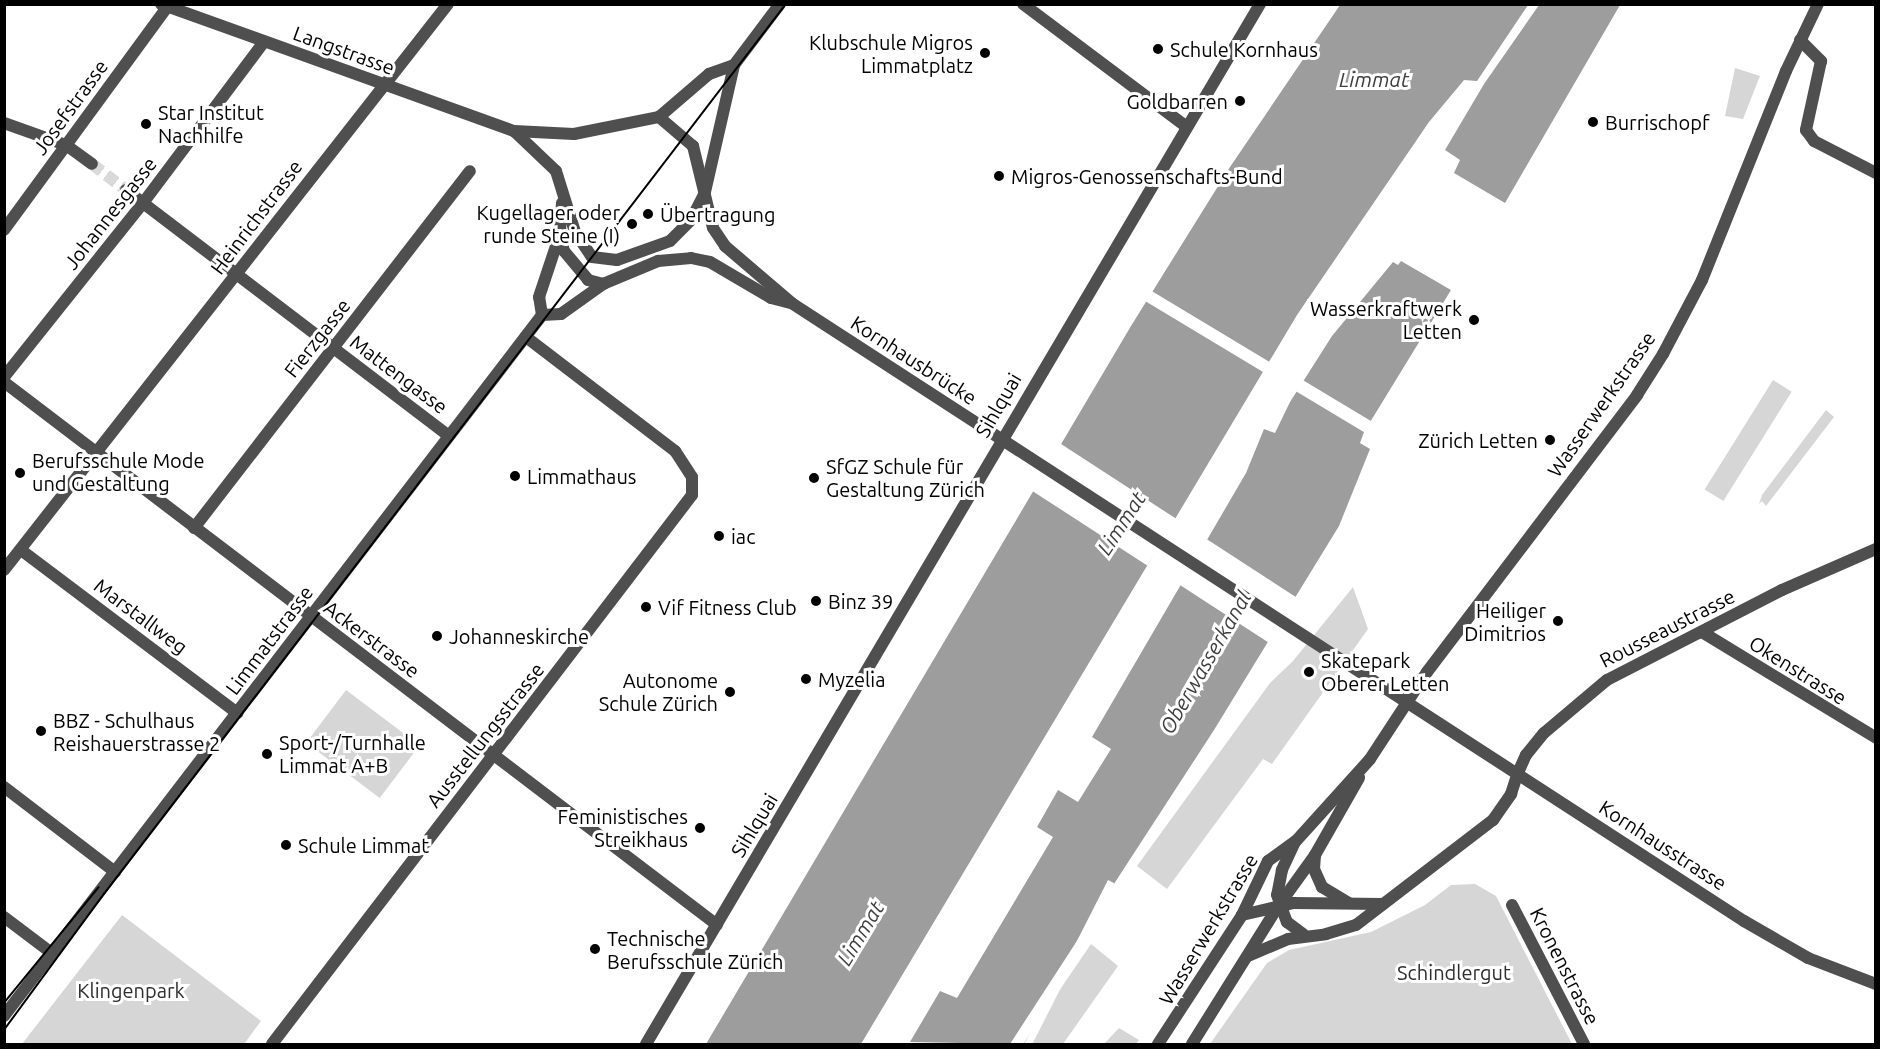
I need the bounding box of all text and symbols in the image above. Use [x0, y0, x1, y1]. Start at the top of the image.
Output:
street label: Langstrasse [290, 21, 398, 79]
place label: Klubschule Migros Limmatplatz [809, 30, 973, 77]
place label: Schule Kornhaus [1170, 37, 1318, 61]
marker: Schule Kornhaus [1151, 42, 1165, 56]
marker: Klubschule Migros Limmatplatz [978, 46, 992, 60]
street label: Josefstrasse [27, 55, 113, 159]
water label: Limmat [1339, 66, 1409, 92]
place label: Goldbarren [1127, 89, 1228, 113]
marker: Goldbarren [1233, 94, 1247, 108]
place label: Star Institut Nachhilfe [158, 100, 264, 147]
place label: Burrischopf [1605, 110, 1710, 134]
marker: Burrischopf [1586, 115, 1600, 129]
marker: Star Institut Nachhilfe [139, 117, 153, 131]
street label: Johannesgasse [59, 152, 161, 274]
street label: Heinrichstrasse [205, 155, 307, 279]
place label: Migros-Genossenschafts-Bund [1011, 164, 1283, 188]
marker: Migros-Genossenschafts-Bund [992, 169, 1006, 183]
place label: Kugellager oder runde Steine (I) [476, 201, 620, 248]
place label: Übertragung [660, 202, 776, 226]
marker: Übertragung [641, 207, 655, 221]
marker: Kugellager oder runde Steine (I) [625, 217, 639, 231]
street label: Fierzgasse [279, 294, 355, 382]
place label: Wasserkraftwerk Letten [1310, 296, 1462, 343]
street label: Kornhausbrücke [847, 310, 981, 410]
marker: Wasserkraftwerk Letten [1467, 313, 1481, 327]
street label: Wasserwerkstrasse [1542, 327, 1660, 481]
street label: Mattengasse [345, 330, 453, 418]
street label: Sihlquai [970, 369, 1026, 441]
place label: Zürich Letten [1418, 428, 1538, 452]
marker: Zürich Letten [1543, 433, 1557, 447]
place label: Berufsschule Mode und Gestaltung [32, 449, 205, 496]
place label: SfGZ Schule für Gestaltung Zürich [826, 454, 985, 501]
place label: Limmathaus [527, 464, 636, 488]
marker: Berufsschule Mode und Gestaltung [13, 466, 27, 480]
marker: Limmathaus [508, 469, 522, 483]
marker: SfGZ Schule für Gestaltung Zürich [807, 471, 821, 485]
water label: Limmat [1091, 487, 1151, 559]
place label: iac [731, 524, 755, 548]
marker: iac [712, 529, 726, 543]
street label: Marstallweg [90, 573, 192, 659]
street label: Limmatstrasse [220, 581, 318, 699]
street label: Rousseaustrasse [1595, 584, 1739, 672]
water label: Oberwasserkanal [1154, 586, 1256, 738]
place label: Binz 39 [828, 589, 893, 613]
marker: Binz 39 [809, 594, 823, 608]
street label: Ackerstrasse [319, 595, 425, 683]
place label: Vif Fitness Club [658, 595, 797, 619]
place label: Heiliger Dimitrios [1464, 598, 1546, 645]
marker: Vif Fitness Club [639, 600, 653, 614]
marker: Heiliger Dimitrios [1551, 614, 1565, 628]
place label: Johanneskirche [449, 624, 589, 648]
marker: Johanneskirche [430, 629, 444, 643]
street label: Okenstrasse [1745, 631, 1851, 709]
place label: Skatepark Oberer Letten [1321, 648, 1449, 695]
street label: Ausstellungsstrasse [421, 658, 549, 812]
marker: Skatepark Oberer Letten [1302, 665, 1316, 679]
place label: Myzelia [818, 667, 885, 691]
place label: Autonome Schule Zürich [599, 668, 718, 715]
marker: Myzelia [799, 672, 813, 686]
marker: Autonome Schule Zürich [723, 685, 737, 699]
place label: BBZ - Schulhaus Reishauerstrasse 2 [53, 708, 220, 755]
marker: BBZ - Schulhaus Reishauerstrasse 2 [34, 724, 48, 738]
place label: Sport-/Turnhalle Limmat A+B [279, 730, 426, 777]
marker: Sport-/Turnhalle Limmat A+B [260, 747, 274, 761]
street label: Sihlquai [726, 789, 782, 861]
street label: Kornhausstrasse [1595, 795, 1731, 895]
place label: Feministisches Streikhaus [558, 804, 688, 851]
marker: Feministisches Streikhaus [693, 821, 707, 835]
place label: Schule Limmat [298, 833, 429, 857]
marker: Schule Limmat [279, 838, 293, 852]
street label: Wasserwerkstrasse [1153, 849, 1263, 1009]
water label: Limmat [831, 896, 889, 970]
street label: Kronenstrasse [1525, 903, 1605, 1029]
place label: Technische Berufsschule Zürich [607, 926, 783, 973]
marker: Technische Berufsschule Zürich [588, 942, 602, 956]
park label: Schindlergut [1397, 960, 1511, 984]
park label: Klingenpark [77, 978, 185, 1002]

